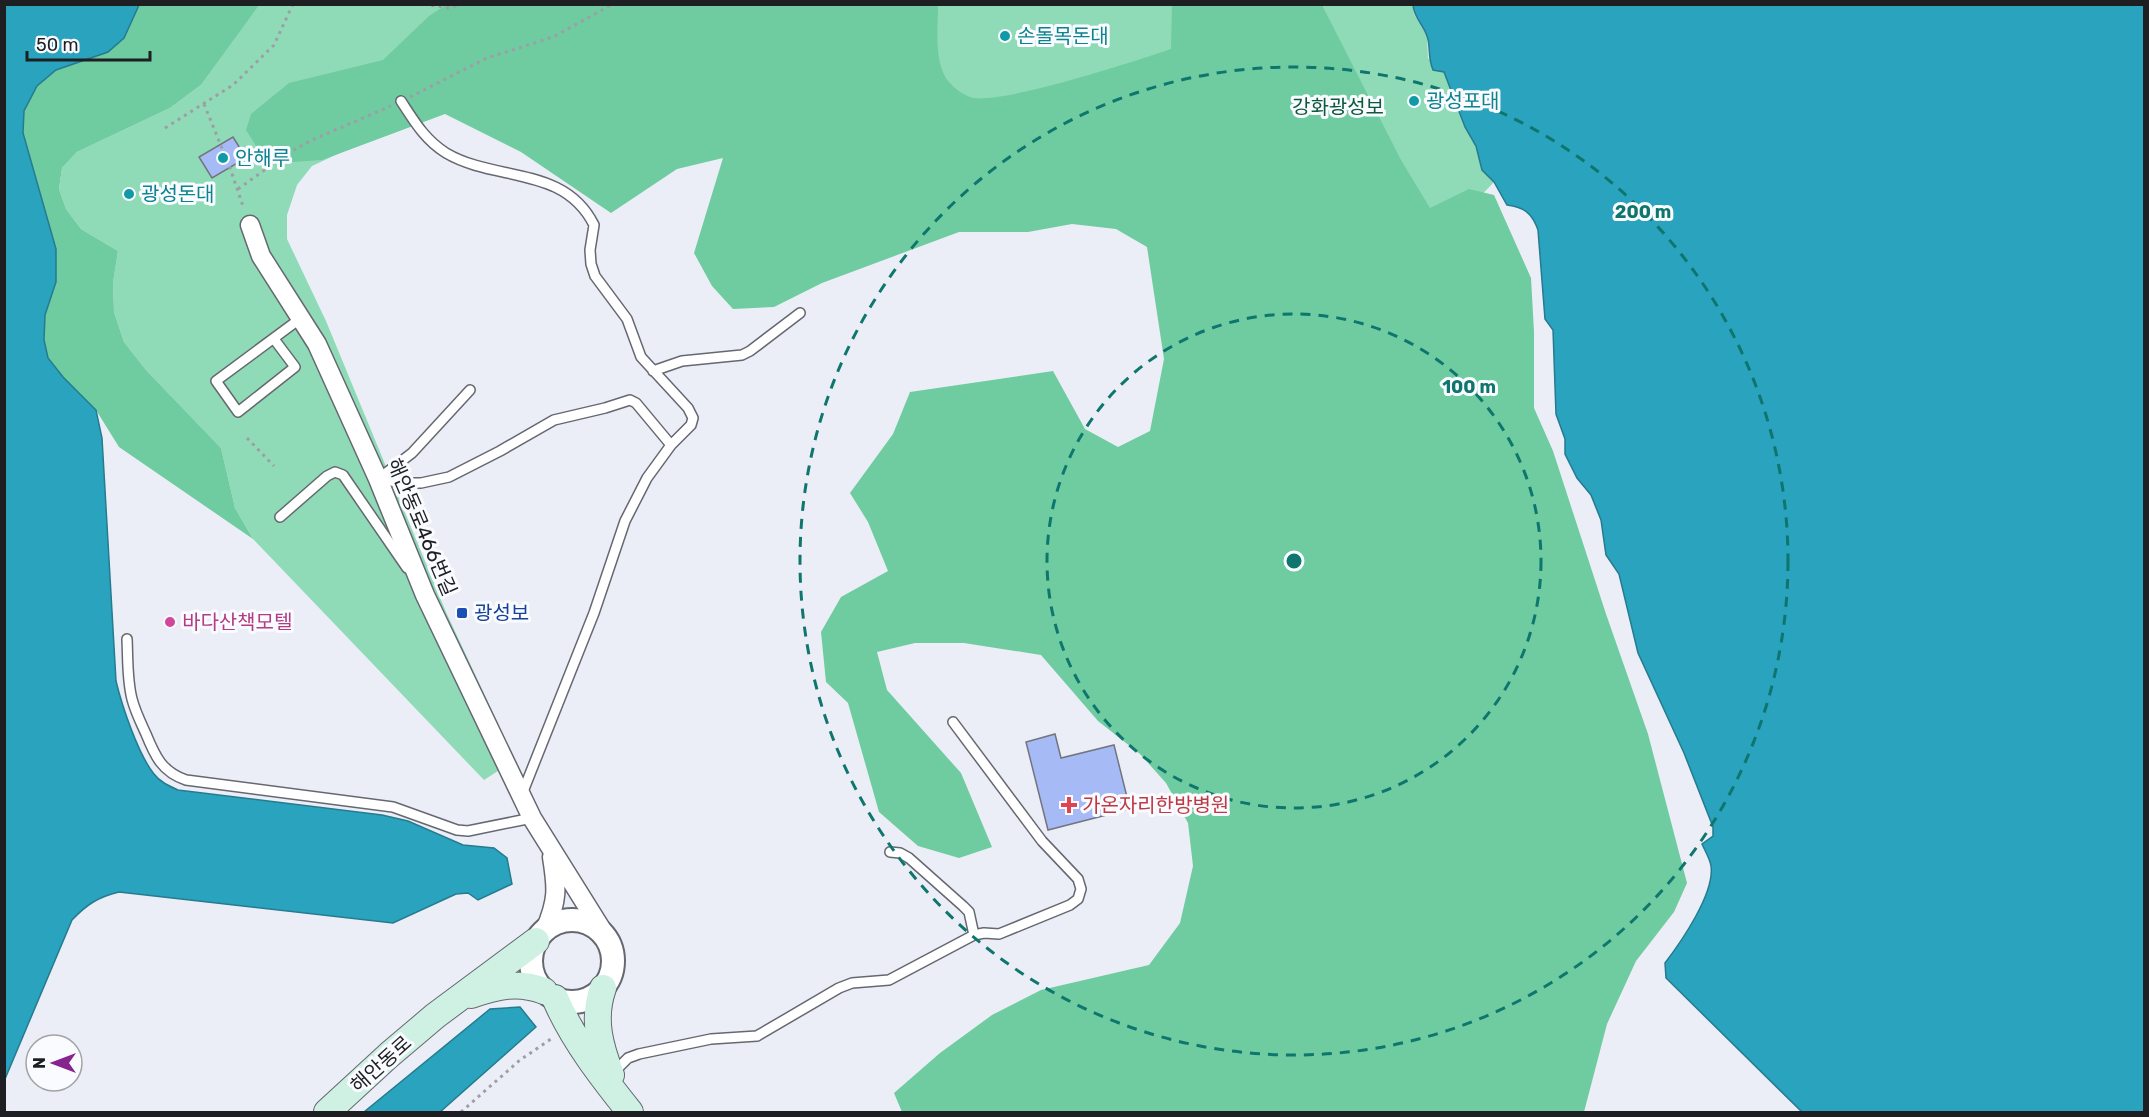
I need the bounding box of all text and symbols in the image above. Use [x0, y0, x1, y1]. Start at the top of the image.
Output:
scale bar [27, 24, 150, 62]
place label: 손돌목돈대 [1017, 24, 1109, 48]
marker: 손돌목돈대 [998, 29, 1012, 43]
text: 50 m [36, 34, 79, 56]
place label: 광성포대 [1426, 89, 1500, 113]
marker: 광성포대 [1407, 94, 1421, 108]
park label: 강화광성보 [1292, 95, 1384, 119]
place label: 안해루 [235, 146, 290, 170]
marker: 안해루 [216, 151, 230, 165]
place label: 광성돈대 [141, 182, 215, 206]
marker: 광성돈대 [122, 187, 136, 201]
text: 200 m [1615, 201, 1671, 223]
text: 100 m [1442, 376, 1496, 398]
street label: 해안동로466번길 [382, 455, 462, 599]
centre of rings [1284, 551, 1304, 571]
place label: 광성보 [474, 601, 529, 625]
marker: 광성보 [455, 606, 469, 620]
place label: 바다산책모텔 [182, 610, 292, 634]
marker: 바다산책모텔 [163, 615, 177, 629]
place label: 가온자리한방병원 [1082, 793, 1229, 817]
marker: 가온자리한방병원 [1060, 796, 1078, 814]
street label: 해안동로 [346, 1030, 416, 1098]
north arrow [24, 1033, 84, 1093]
text: N [30, 1057, 49, 1069]

